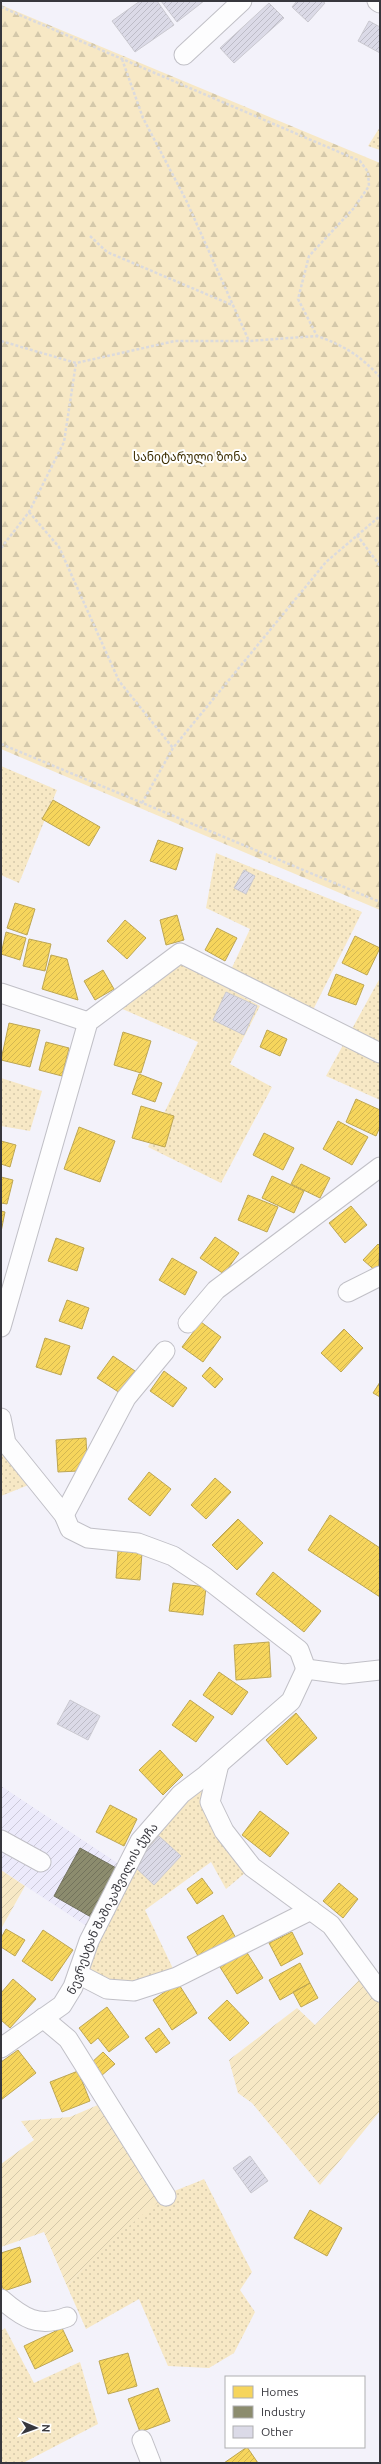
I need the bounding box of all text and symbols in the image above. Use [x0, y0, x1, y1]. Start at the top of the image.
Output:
park label: სანიტარული ზონა [133, 450, 247, 465]
street label: ნევრესტან შაშიკაშვილის ქუჩა [64, 1820, 160, 1996]
legend [225, 2376, 365, 2448]
text: Homes [261, 2385, 299, 2398]
text: Industry [261, 2405, 306, 2418]
north arrow [16, 2408, 56, 2448]
text: N [40, 2424, 52, 2433]
text: Other [261, 2425, 294, 2438]

